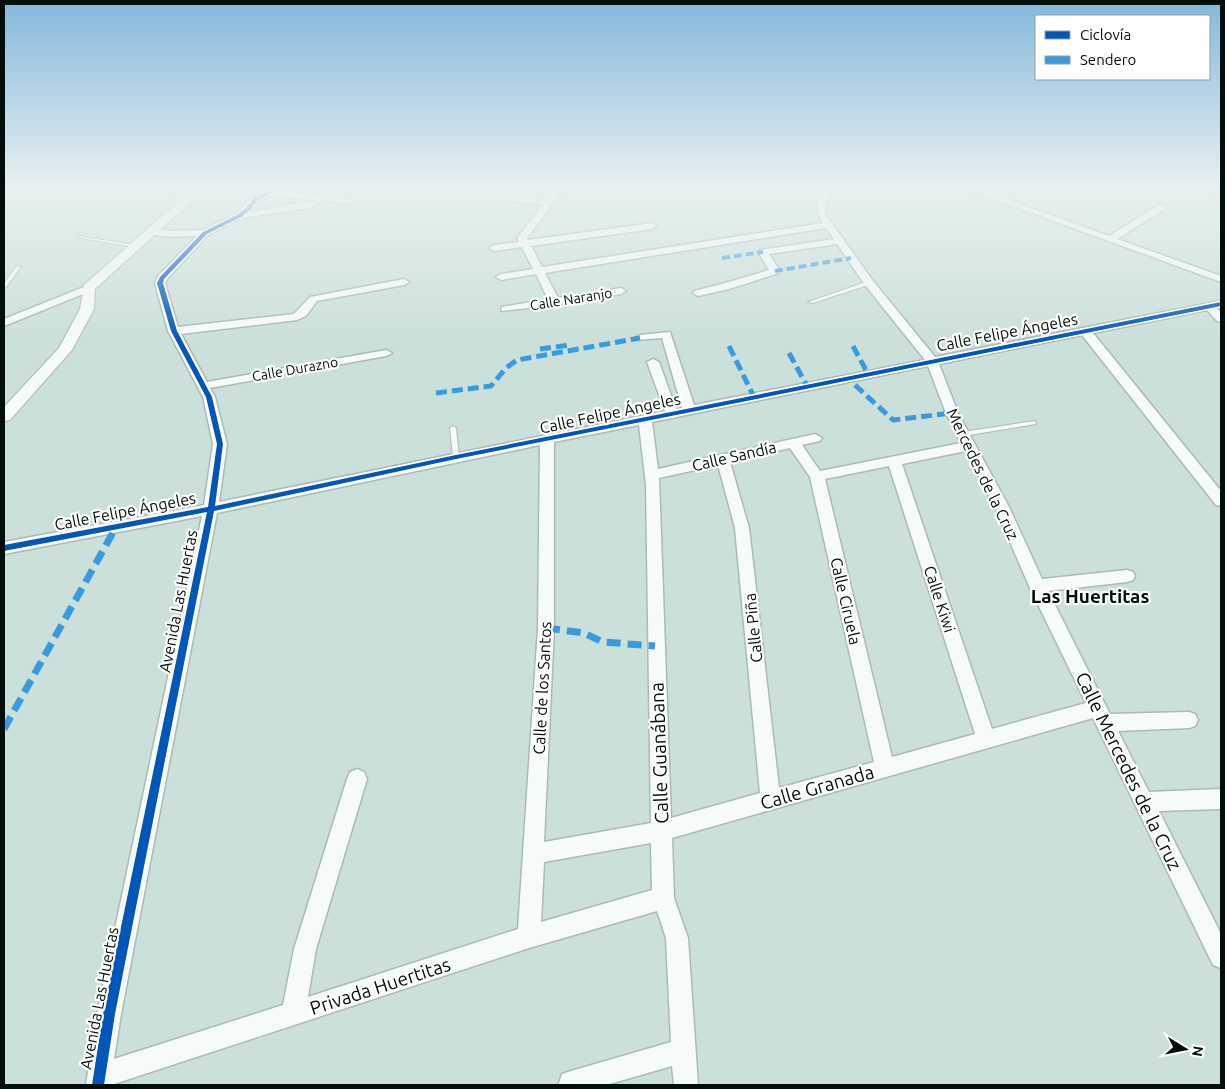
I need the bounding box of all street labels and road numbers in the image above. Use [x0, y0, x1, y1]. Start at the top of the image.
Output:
street label: Calle Naranjo [529, 285, 613, 313]
street label: Calle Felipe Ángeles [934, 307, 1079, 355]
street label: Calle Durazno [251, 354, 339, 384]
street label: Calle Felipe Ángeles [537, 387, 682, 437]
street label: Mercedes de la Cruz [943, 405, 1023, 543]
street label: Calle Sandía [690, 438, 778, 474]
street label: Calle Felipe Ángeles [52, 486, 197, 534]
street label: Avenida Las Huertas [155, 528, 201, 674]
street label: Calle Ciruela [827, 556, 865, 646]
street label: Calle Kiwi [921, 563, 959, 635]
street label: Calle Piña [740, 592, 766, 664]
street label: Calle de los Santos [530, 621, 554, 755]
street label: Calle Mercedes de la Cruz [1071, 668, 1187, 874]
street label: Calle Guanábana [646, 682, 672, 824]
street label: Calle Granada [758, 760, 876, 814]
street label: Avenida Las Huertas [76, 925, 122, 1071]
street label: Privada Huertitas [307, 953, 453, 1019]

